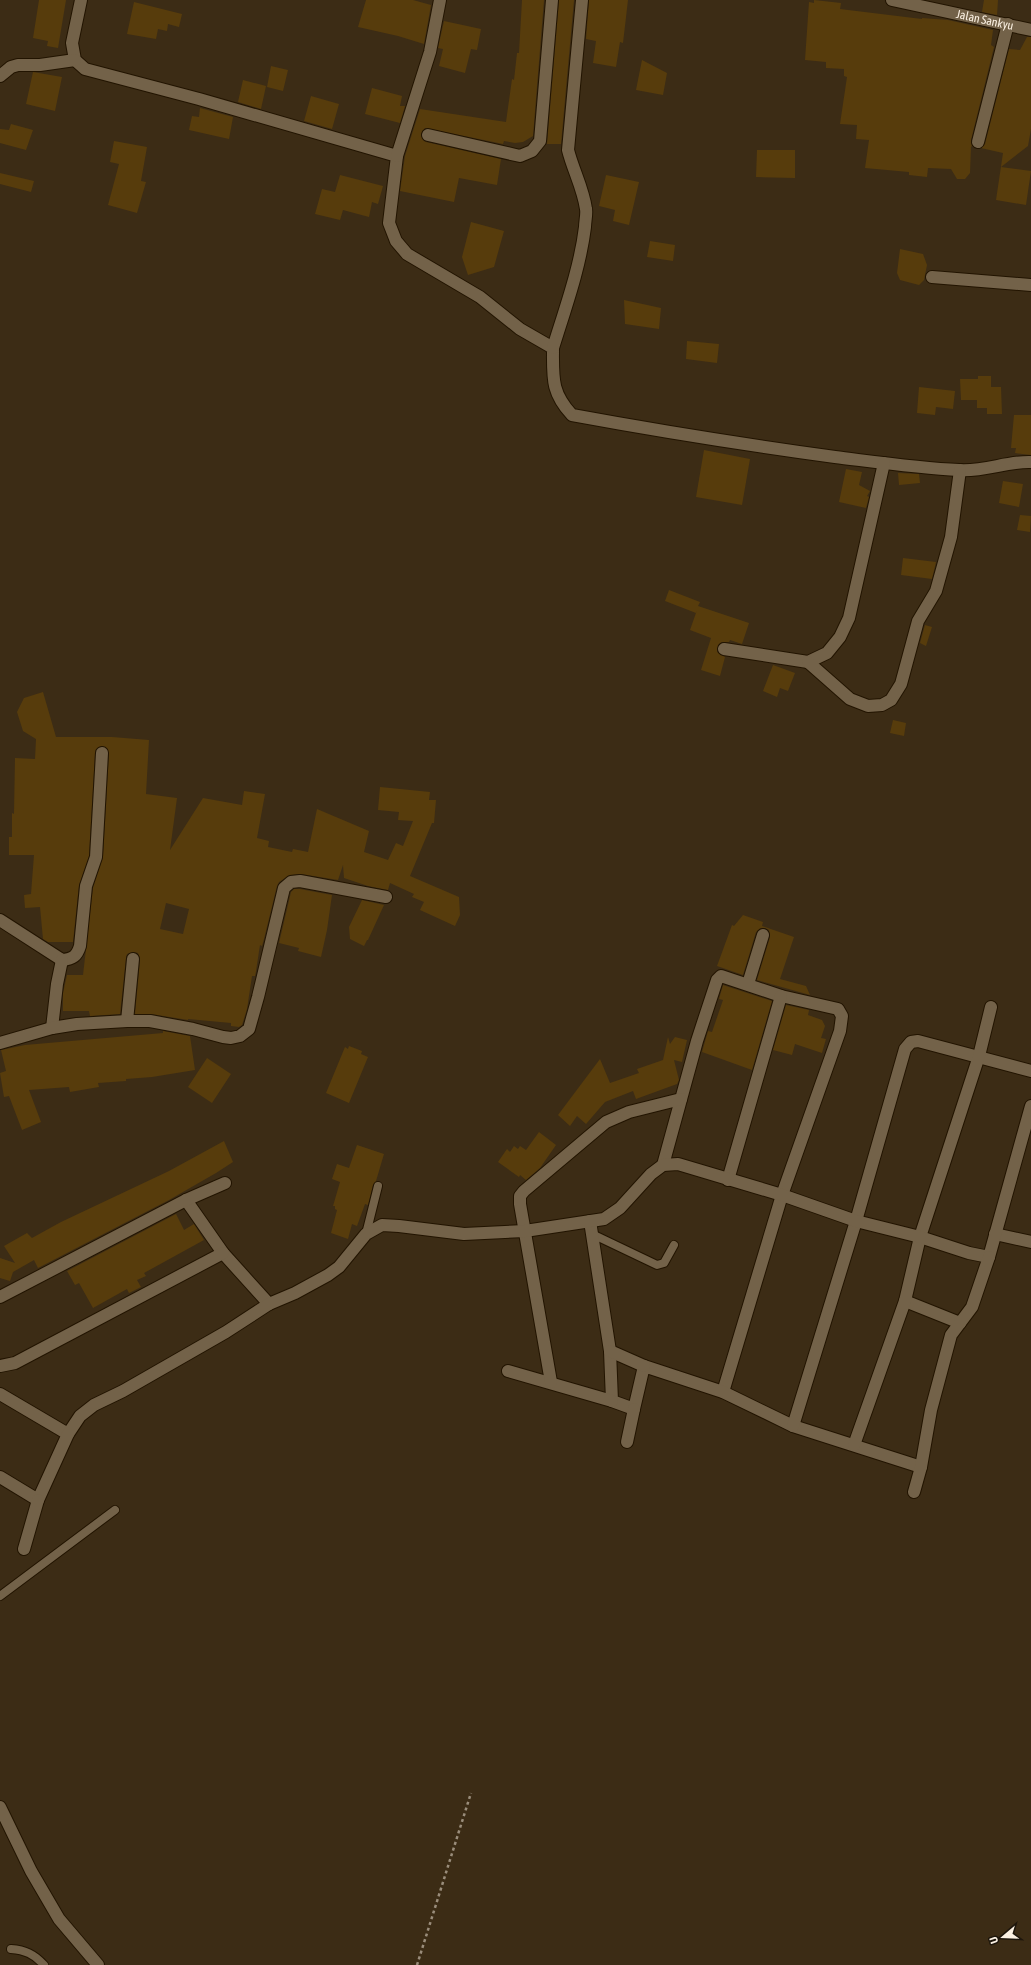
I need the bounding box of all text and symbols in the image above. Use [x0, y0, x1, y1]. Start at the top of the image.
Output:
street label: Jalan Sankyu [955, 7, 1015, 33]
north arrow [983, 1917, 1023, 1957]
text: U [987, 1935, 1000, 1945]

